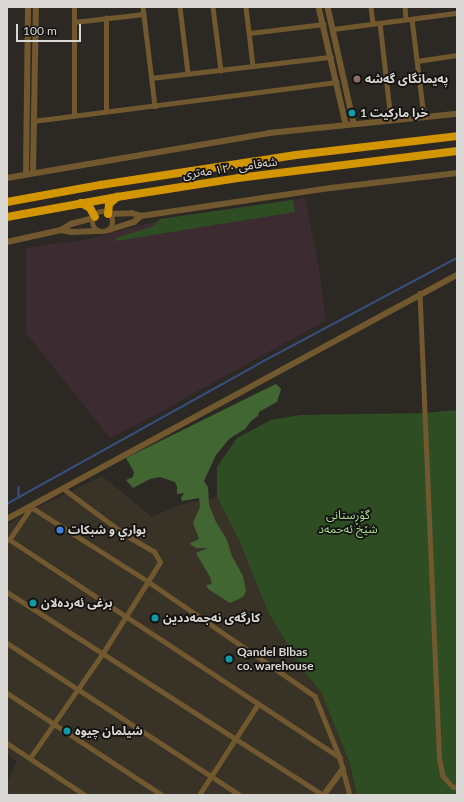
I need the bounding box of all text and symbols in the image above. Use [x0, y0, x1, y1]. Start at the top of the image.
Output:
scale bar [18, 16, 83, 42]
text: 100 m [23, 23, 57, 38]
place label: پەیمانگای گەشە [365, 72, 448, 86]
marker: پەیمانگای گەشە [352, 74, 362, 84]
place label: خرا ماركيت 1 [360, 106, 428, 120]
marker: خرا ماركيت 1 [347, 108, 357, 118]
street label: شەقامی ١٢٠ مەتری [182, 154, 278, 182]
park label: گۆڕستانی شێخ ئەحمەد [318, 508, 378, 536]
place label: بواري و شبكات [68, 523, 146, 537]
marker: بواري و شبكات [55, 525, 65, 535]
place label: برغی ئەردەلان [41, 596, 112, 610]
marker: برغی ئەردەلان [28, 598, 38, 608]
place label: کارگەی نەجمەددین [163, 611, 260, 625]
marker: کارگەی نەجمەددین [150, 613, 160, 623]
place label: Qandel Blbas co. warehouse [237, 645, 314, 673]
marker: Qandel Blbas co. warehouse [224, 654, 234, 664]
place label: شيلمان چیوه [75, 724, 143, 738]
marker: شيلمان چیوه [62, 726, 72, 736]

